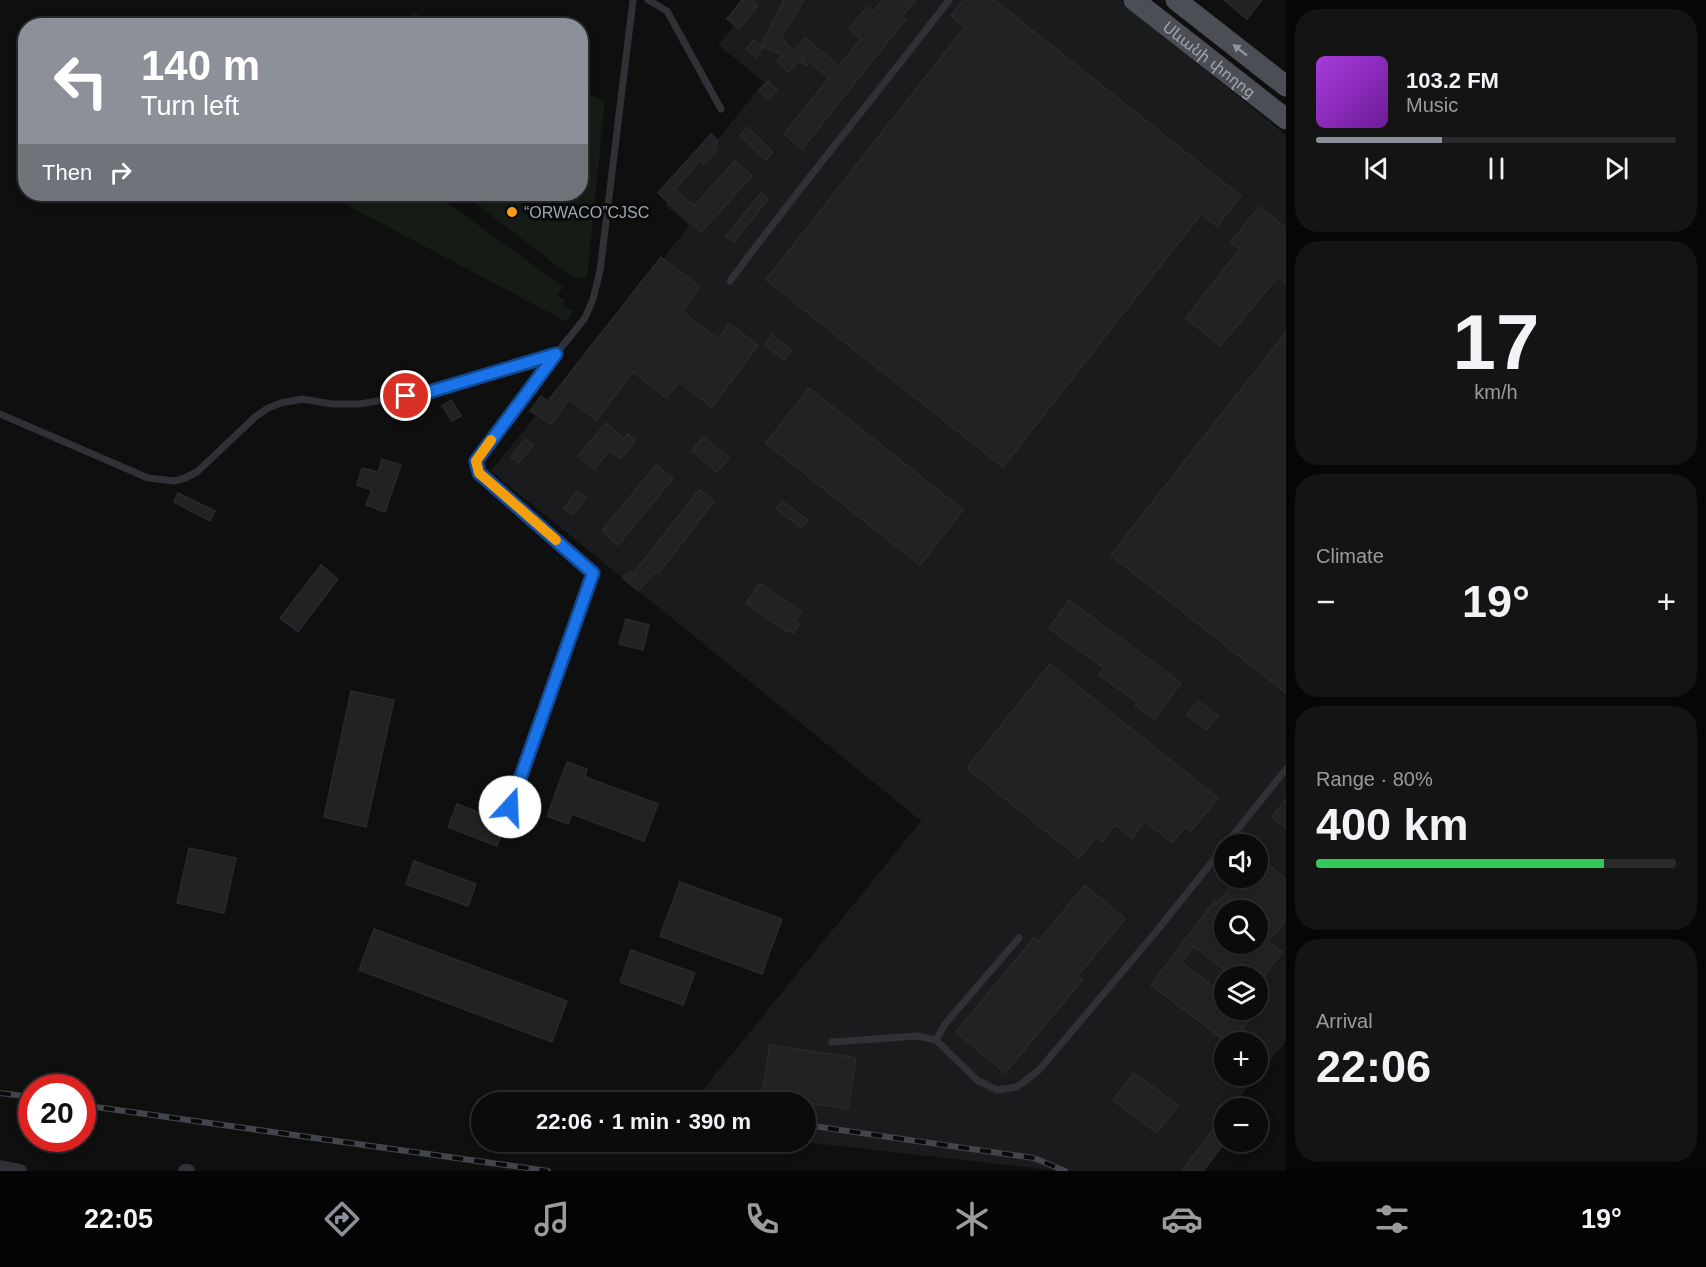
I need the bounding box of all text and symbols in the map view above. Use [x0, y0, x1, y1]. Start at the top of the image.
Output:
street label: Սևանի փողոց [1160, 18, 1259, 102]
icon: left [42, 42, 120, 120]
text: 140 m [141, 42, 260, 89]
one-way arrow [1232, 44, 1248, 57]
text: 103.2 FM [1406, 68, 1499, 93]
text: Turn left [141, 91, 239, 121]
text: Music [1406, 94, 1458, 116]
icon: previous [1360, 152, 1393, 185]
icon: pause [1480, 152, 1513, 185]
icon: next [1600, 152, 1633, 185]
icon: right [104, 156, 137, 189]
text: Then [42, 160, 92, 185]
place label: “ORWACO”CJSC [524, 204, 649, 221]
marker: “ORWACO”CJSC [505, 205, 519, 219]
text: 17 [1453, 298, 1539, 386]
pin [380, 370, 431, 421]
icon: arrive [389, 379, 422, 412]
text: km/h [1474, 381, 1518, 403]
text: Climate [1316, 545, 1384, 567]
text: 19° [1462, 576, 1530, 627]
text: − [1316, 583, 1335, 620]
text: + [1657, 583, 1676, 620]
text: Range · 80% [1316, 768, 1433, 790]
position arrow [478, 775, 542, 839]
text: 400 km [1316, 799, 1469, 850]
map controls [1214, 834, 1268, 1152]
button: sound [1214, 834, 1268, 888]
button: search [1214, 900, 1268, 954]
button: layers [1214, 966, 1268, 1020]
text: Arrival [1316, 1010, 1373, 1032]
button: + [1214, 1032, 1268, 1086]
text: 22:06 [1316, 1041, 1431, 1092]
speed limit sign: 20 [18, 1074, 96, 1152]
button: − [1214, 1098, 1268, 1152]
text: 22:06 · 1 min · 390 m [536, 1109, 751, 1134]
icon: directions [321, 1198, 363, 1240]
icon: music [531, 1198, 573, 1240]
icon: phone [741, 1198, 783, 1240]
icon: climate [951, 1198, 993, 1240]
icon: car [1161, 1198, 1203, 1240]
icon: filters [1371, 1198, 1413, 1240]
text: 22:05 [84, 1204, 153, 1234]
text: 19° [1581, 1204, 1622, 1234]

